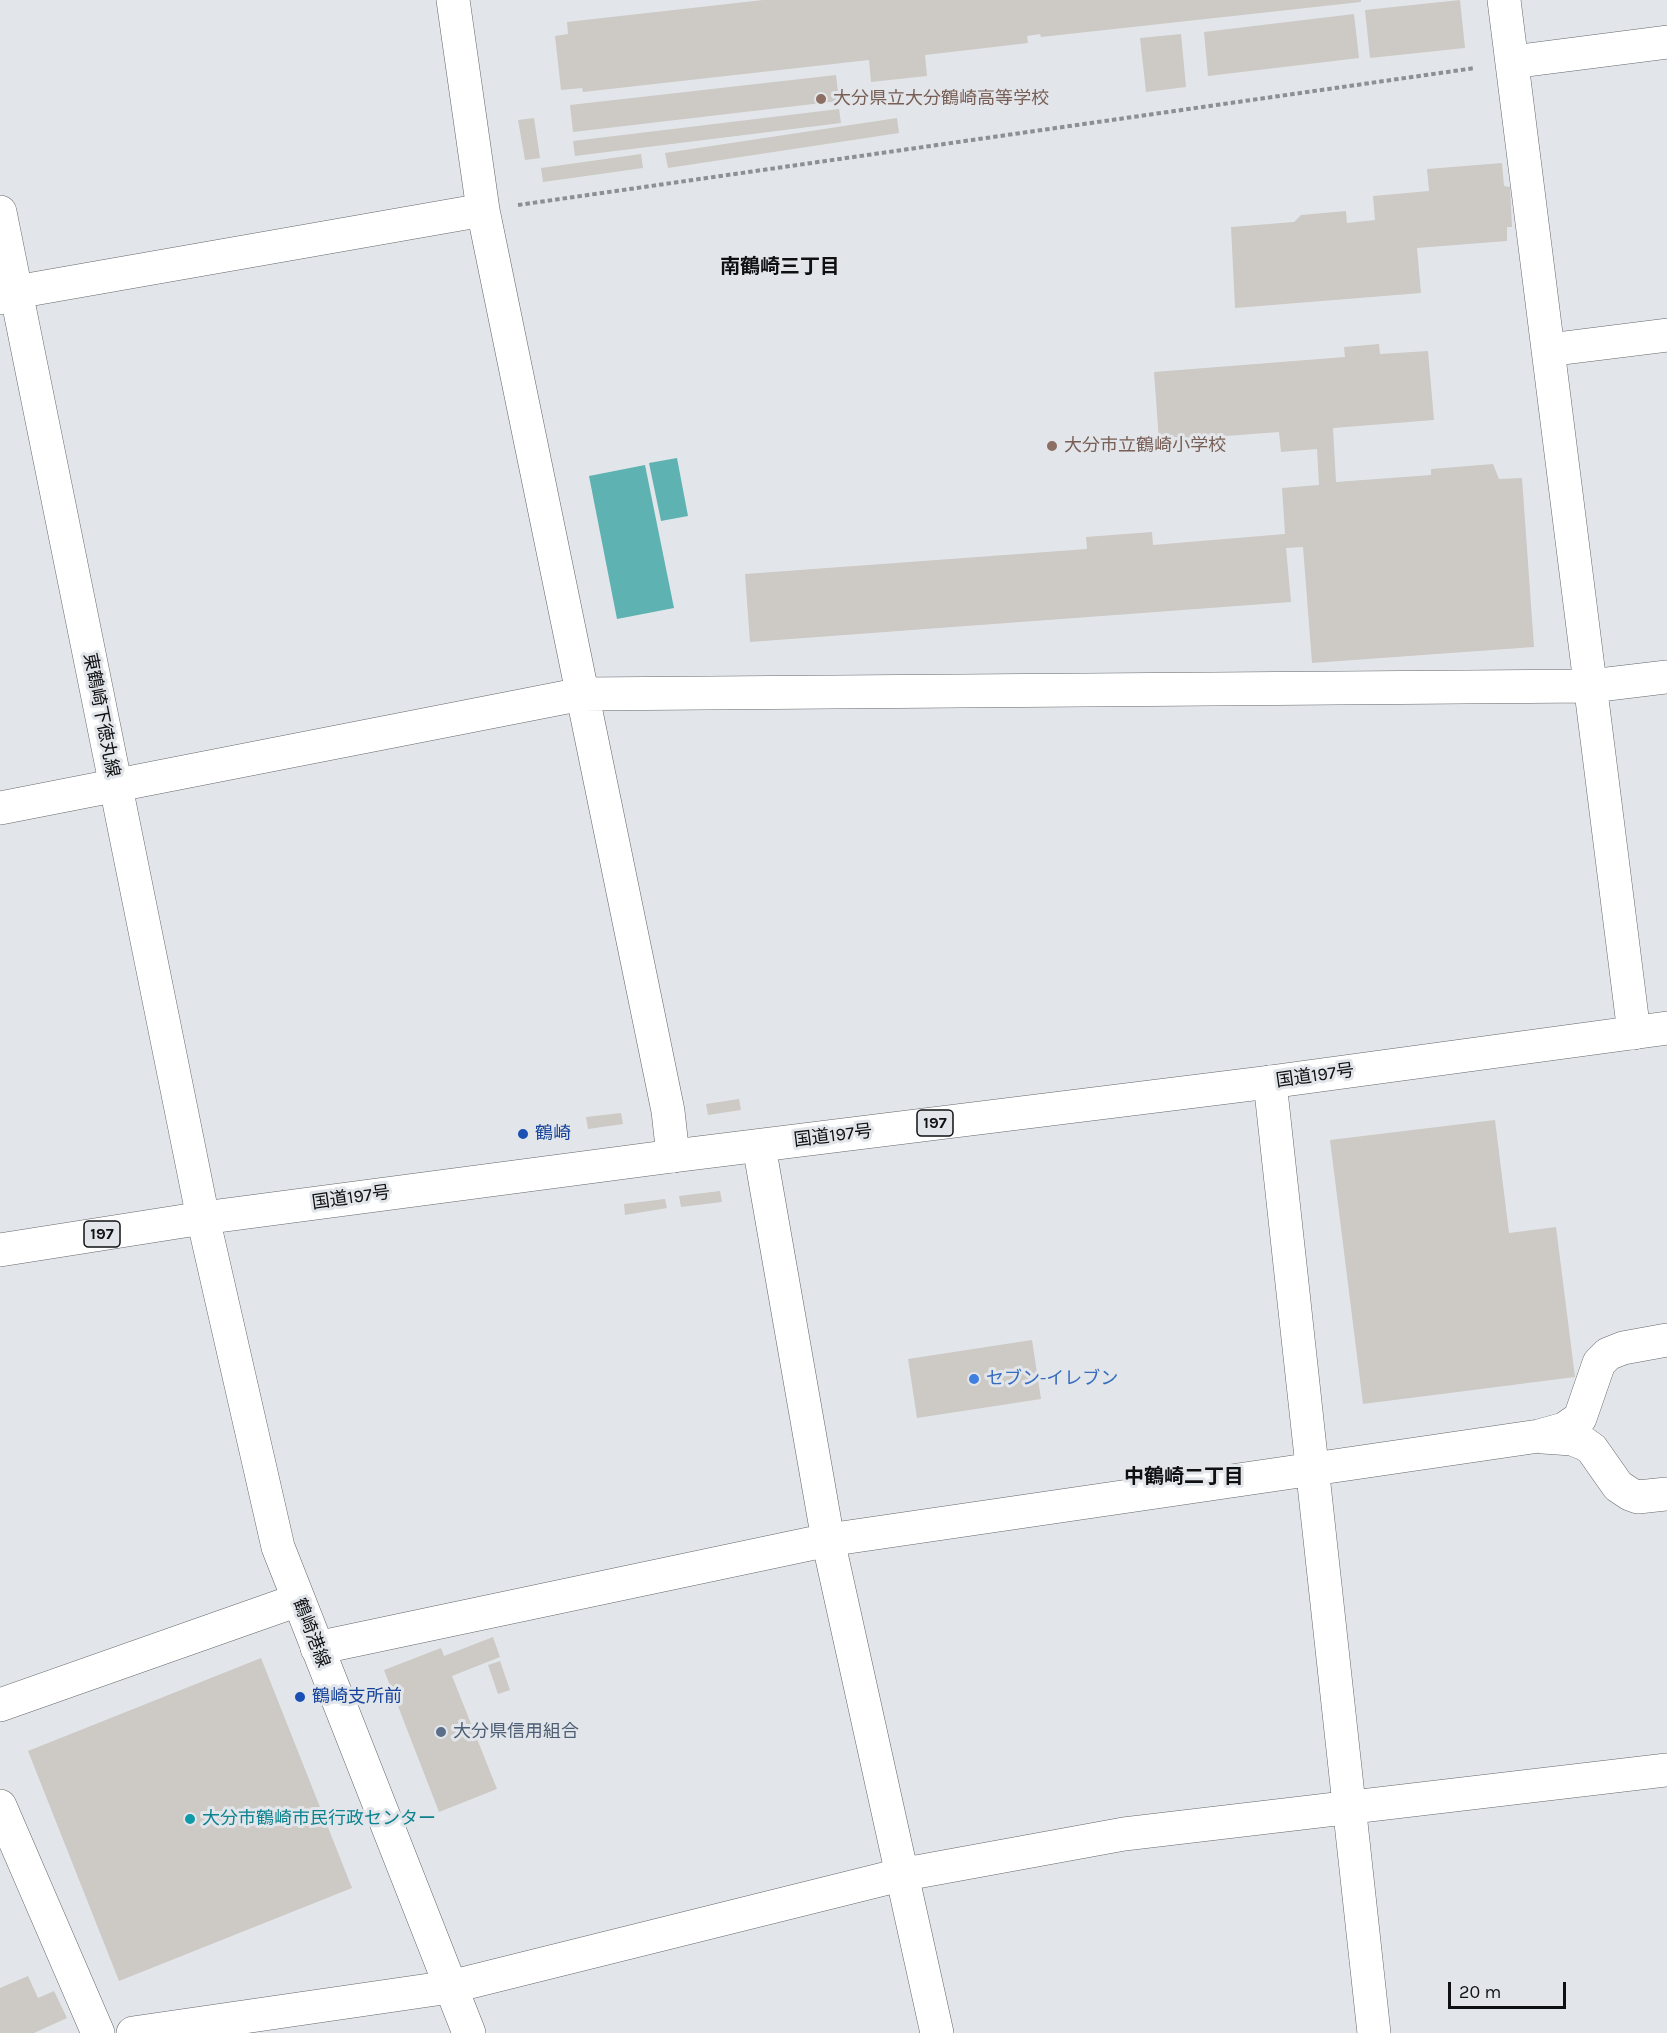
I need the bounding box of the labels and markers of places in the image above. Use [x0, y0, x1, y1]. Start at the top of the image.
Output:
place label: 大分県立大分鶴崎高等学校 [833, 88, 1049, 110]
marker: 大分県立大分鶴崎高等学校 [814, 92, 828, 106]
place label: 大分市立鶴崎小学校 [1064, 435, 1226, 457]
marker: 大分市立鶴崎小学校 [1045, 439, 1059, 453]
place label: 鶴崎 [535, 1123, 571, 1145]
marker: 鶴崎 [516, 1127, 530, 1141]
place label: セブン-イレブン [986, 1368, 1118, 1390]
marker: セブン-イレブン [967, 1372, 981, 1386]
place label: 鶴崎支所前 [312, 1686, 402, 1708]
marker: 鶴崎支所前 [293, 1690, 307, 1704]
place label: 大分県信用組合 [453, 1721, 579, 1743]
marker: 大分県信用組合 [434, 1725, 448, 1739]
place label: 大分市鶴崎市民行政センター [202, 1808, 436, 1830]
marker: 大分市鶴崎市民行政センター [183, 1812, 197, 1826]

